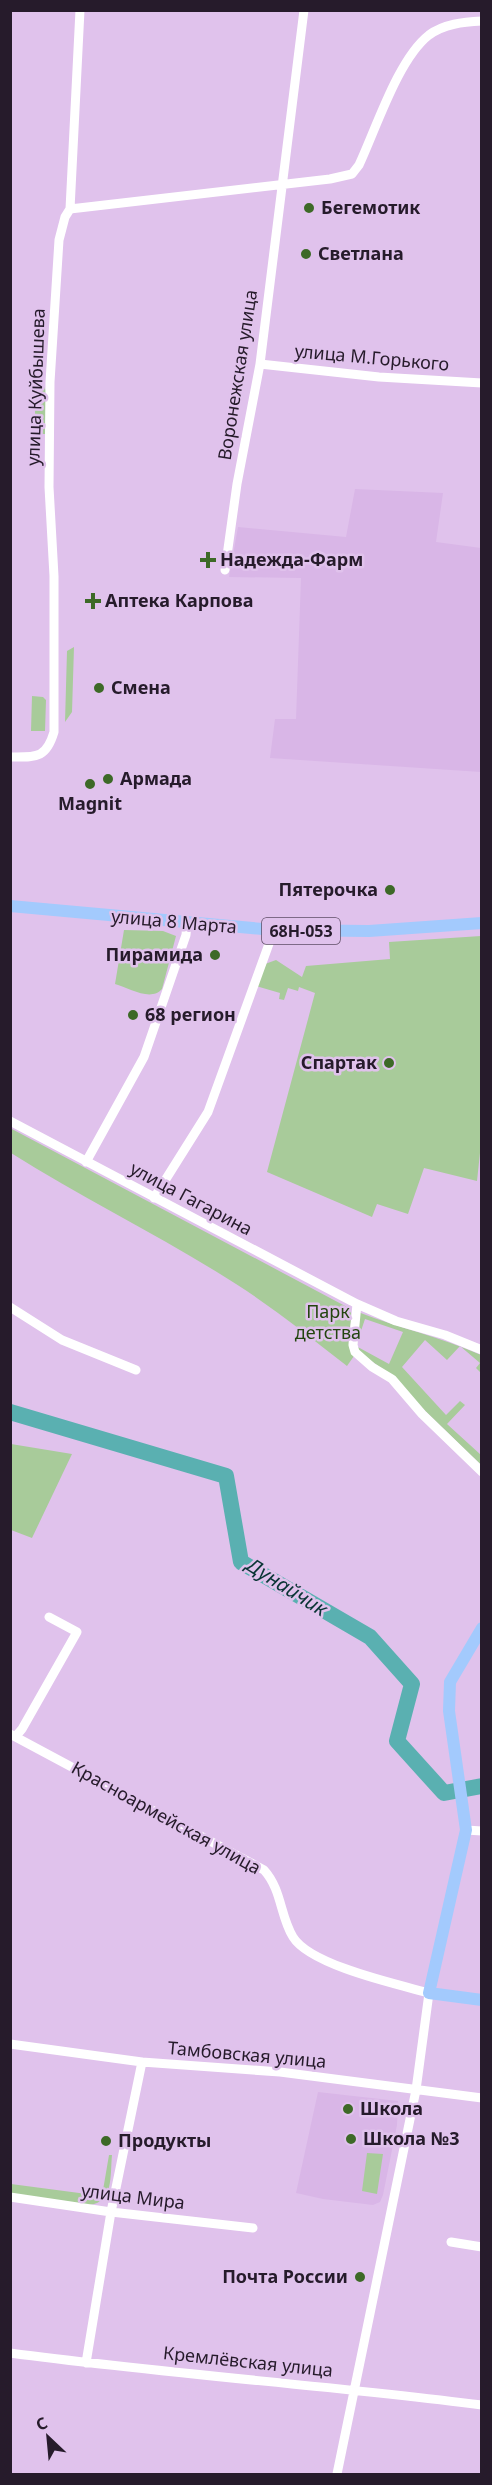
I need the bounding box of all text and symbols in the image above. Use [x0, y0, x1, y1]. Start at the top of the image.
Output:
place label: Бегемотик [321, 195, 420, 219]
marker: Бегемотик [302, 201, 316, 215]
place label: Светлана [318, 241, 404, 265]
marker: Светлана [299, 247, 313, 261]
street label: Воронежская улица [212, 288, 262, 462]
street label: улица Куйбышева [20, 308, 50, 466]
street label: улица М.Горького [294, 338, 450, 376]
place label: Надежда-Фарм [220, 547, 363, 571]
marker: Надежда-Фарм [201, 553, 215, 567]
place label: Аптека Карпова [105, 588, 254, 612]
marker: Аптека Карпова [86, 594, 100, 608]
place label: Смена [111, 675, 171, 699]
marker: Смена [92, 681, 106, 695]
place label: Армада [120, 766, 192, 790]
marker: Армада [101, 772, 115, 786]
marker: Magnit [83, 777, 97, 791]
place label: Magnit [58, 791, 122, 815]
place label: Пятерочка [279, 877, 378, 901]
marker: Пятерочка [383, 883, 397, 897]
street label: улица 8 Марта [110, 904, 238, 938]
road number: 68Н-053 [262, 918, 340, 944]
place label: Пирамида [106, 942, 203, 966]
marker: Пирамида [208, 948, 222, 962]
place label: 68 регион [145, 1002, 236, 1026]
marker: 68 регион [126, 1008, 140, 1022]
place label: Спартак [301, 1050, 377, 1074]
marker: Спартак [382, 1056, 396, 1070]
street label: улица Гагарина [126, 1156, 257, 1240]
park label: Парк детства [295, 1299, 361, 1344]
water label: Дунайчик [240, 1550, 334, 1623]
street label: Красноармейская улица [68, 1755, 265, 1879]
street label: Тамбовская улица [167, 2035, 327, 2073]
place label: Школа [360, 2096, 423, 2120]
marker: Школа [341, 2102, 355, 2116]
place label: Школа №3 [363, 2126, 460, 2150]
place label: Продукты [118, 2128, 211, 2152]
marker: Школа №3 [344, 2132, 358, 2146]
marker: Продукты [99, 2134, 113, 2148]
street label: улица Мира [80, 2178, 186, 2214]
place label: Почта России [222, 2264, 348, 2288]
marker: Почта России [353, 2270, 367, 2284]
street label: Кремлёвская улица [162, 2340, 334, 2382]
north arrow [18, 2407, 78, 2467]
text: С [32, 2411, 51, 2436]

